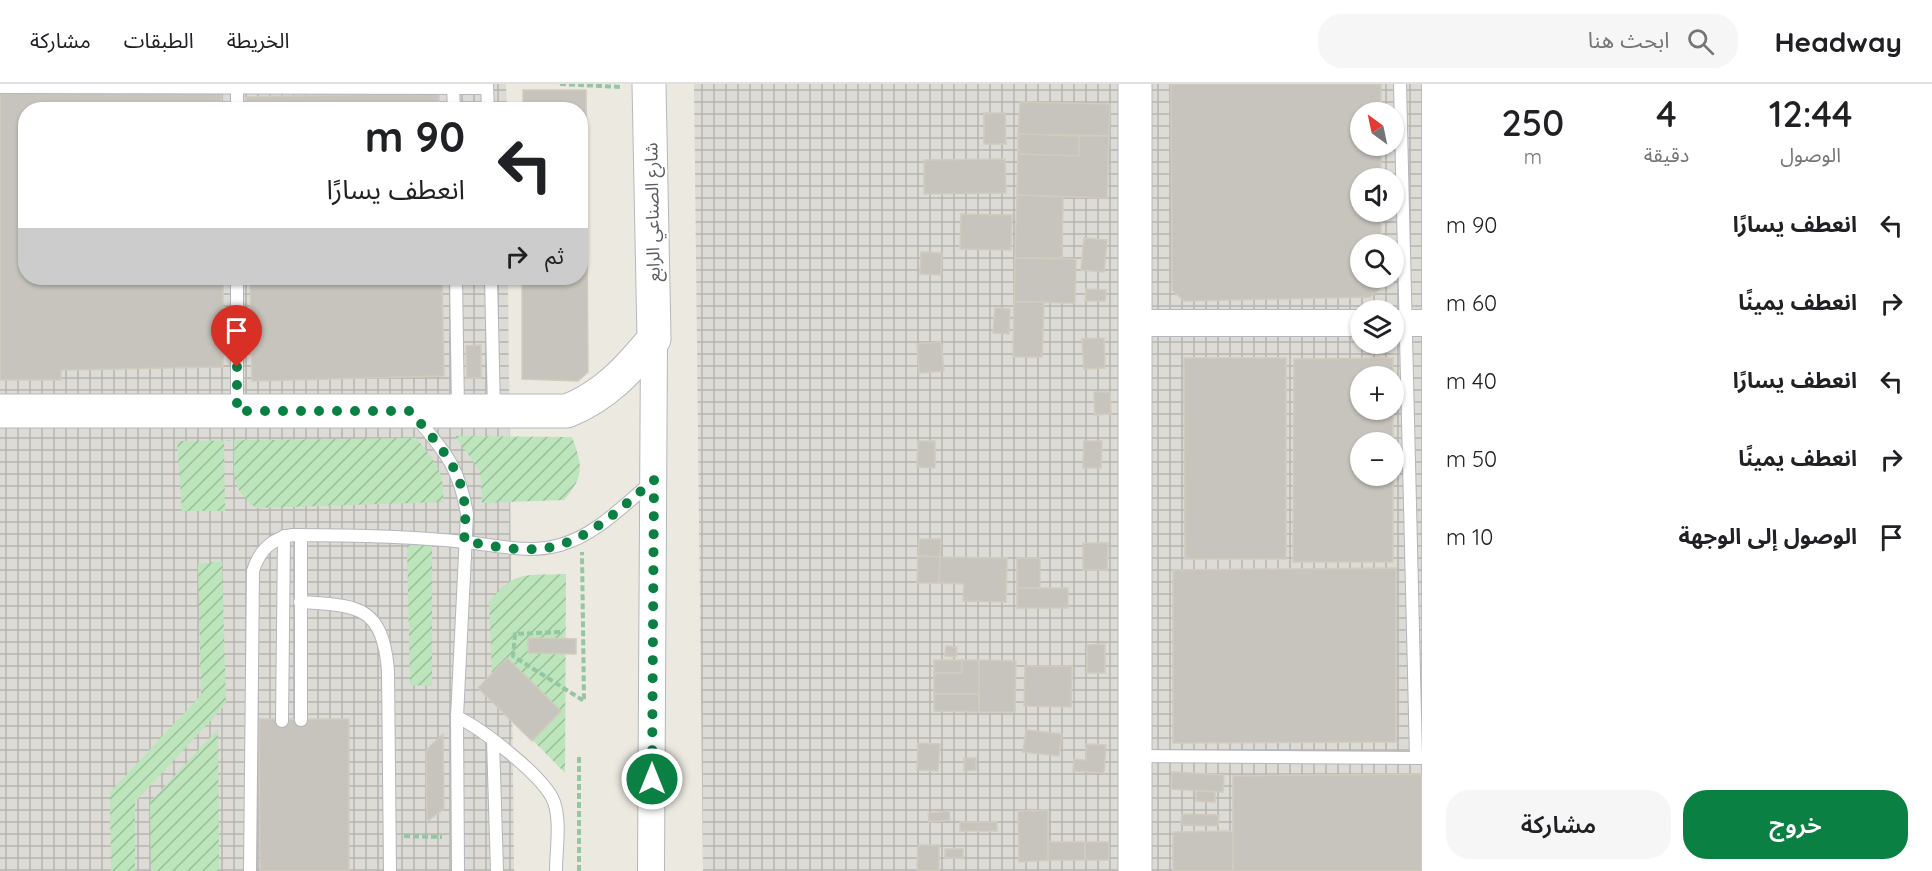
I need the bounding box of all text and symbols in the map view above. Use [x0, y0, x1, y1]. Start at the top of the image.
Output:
search box [1318, 14, 1738, 68]
text: Headway [1774, 24, 1902, 59]
icon: search [1684, 25, 1717, 58]
text: ابحث هنا [1588, 26, 1669, 54]
text: مشاركة [30, 27, 91, 53]
text: الطبقات [124, 27, 194, 53]
text: الخريطة [227, 27, 290, 53]
text: 4 [1656, 91, 1677, 136]
text: 12:44 [1769, 91, 1852, 136]
text: 250 [1502, 100, 1564, 145]
north arrow [1350, 102, 1404, 156]
map controls [1350, 102, 1404, 486]
text: 90 m [365, 110, 465, 163]
icon: left [486, 126, 564, 204]
street label: شارع الصناعي الرابع [639, 142, 668, 282]
text: دقيقة [1644, 142, 1689, 167]
text: الوصول [1780, 142, 1841, 167]
text: m [1524, 144, 1542, 169]
button: sound [1350, 168, 1404, 222]
text: انعطف يسارًا [327, 172, 465, 206]
icon: left [1875, 209, 1908, 242]
text: انعطف يسارًا [1733, 210, 1857, 238]
text: 90 m [1446, 211, 1497, 239]
button: search [1350, 234, 1404, 288]
icon: right [500, 240, 533, 273]
text: ثم [545, 242, 564, 270]
icon: right [1875, 287, 1908, 320]
text: انعطف يمينًا [1738, 288, 1857, 316]
text: 60 m [1446, 289, 1497, 317]
button: layers [1350, 300, 1404, 354]
pin [211, 305, 262, 367]
icon: arrive [220, 314, 253, 347]
icon: left [1875, 365, 1908, 398]
button: + [1350, 366, 1404, 420]
text: انعطف يسارًا [1733, 366, 1857, 394]
text: 40 m [1446, 367, 1497, 395]
button: − [1350, 432, 1404, 486]
icon: right [1875, 443, 1908, 476]
text: انعطف يمينًا [1738, 444, 1857, 472]
text: 50 m [1446, 445, 1497, 473]
icon: arrive [1875, 521, 1908, 554]
text: الوصول إلى الوجهة [1679, 522, 1857, 550]
text: 10 m [1446, 523, 1493, 551]
position arrow [620, 747, 684, 811]
button: مشاركة [1446, 790, 1671, 859]
button: خروج [1683, 790, 1908, 859]

